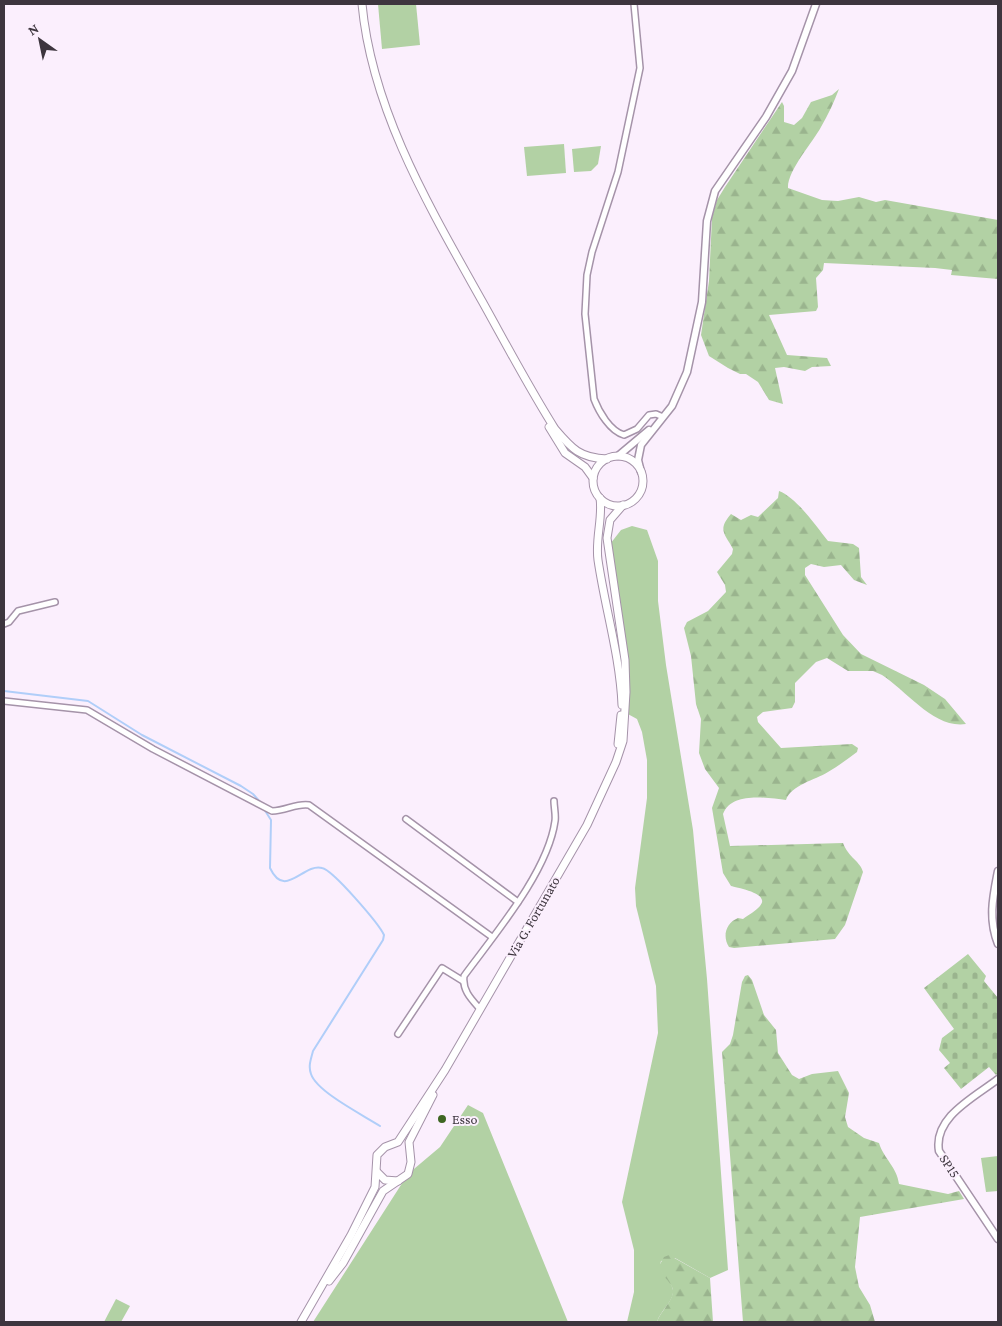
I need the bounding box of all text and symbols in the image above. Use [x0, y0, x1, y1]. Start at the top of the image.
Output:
north arrow [15, 15, 65, 65]
text: N [25, 20, 42, 38]
street label: Via G. Fortunato [503, 873, 563, 961]
place label: Esso [452, 1111, 478, 1127]
marker: Esso [436, 1113, 448, 1125]
street label: SP15 [937, 1151, 963, 1181]

